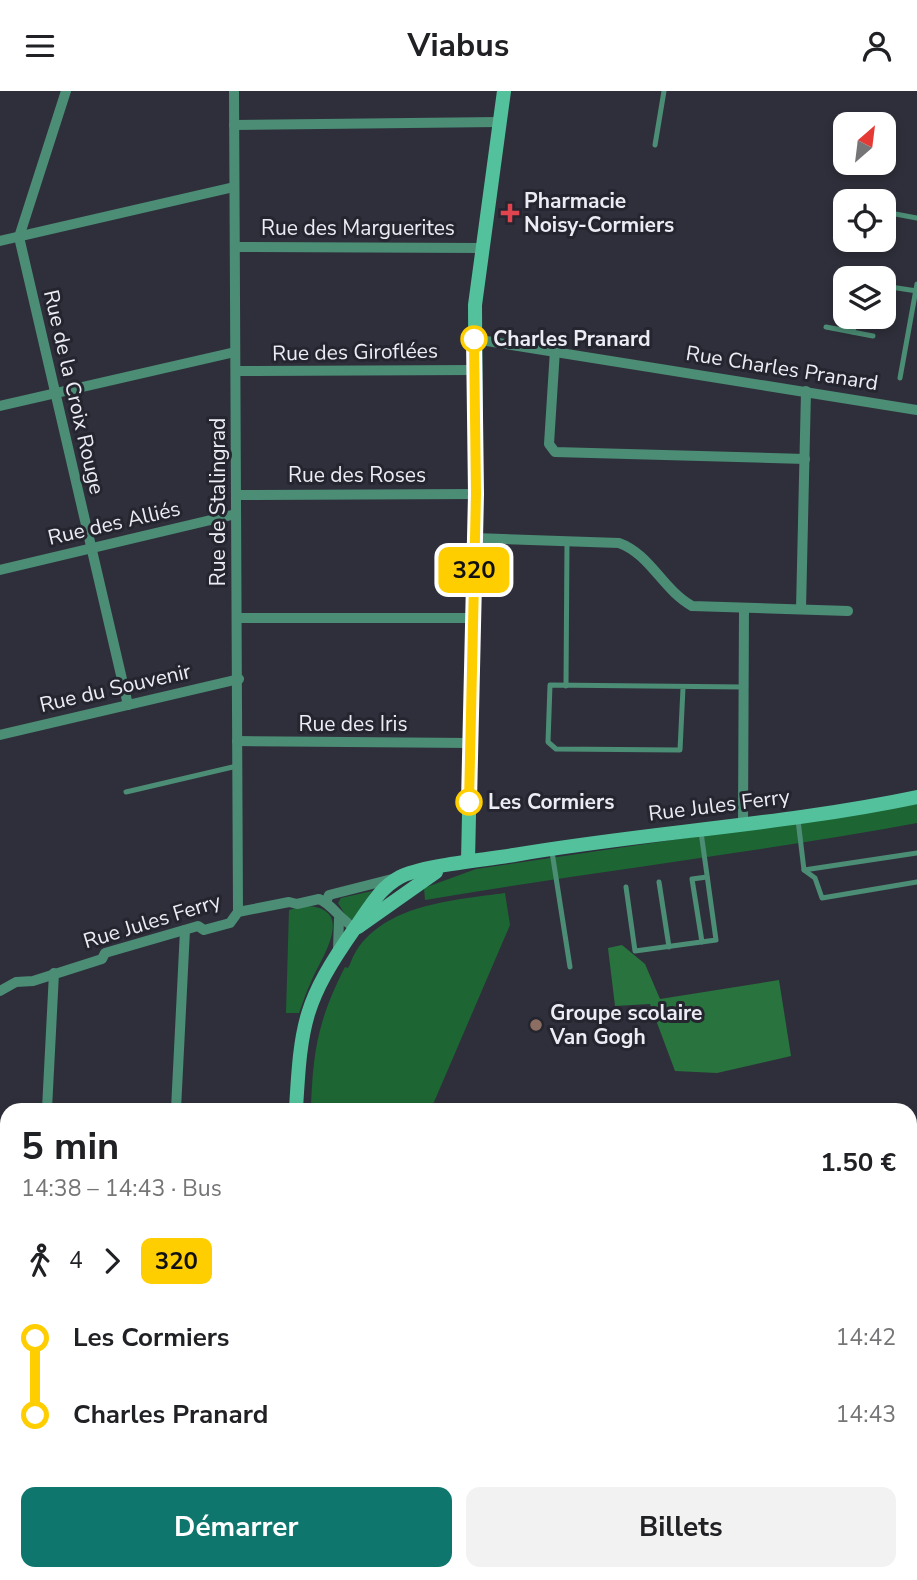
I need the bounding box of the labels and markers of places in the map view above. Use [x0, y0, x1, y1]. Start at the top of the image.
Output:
place label: Pharmacie Noisy-Cormiers [524, 187, 674, 239]
marker: Pharmacie Noisy-Cormiers [502, 205, 518, 221]
place label: Charles Pranard [493, 325, 651, 353]
marker: Charles Pranard [461, 326, 487, 352]
place label: Les Cormiers [488, 788, 614, 816]
marker: Les Cormiers [456, 789, 482, 815]
place label: Groupe scolaire Van Gogh [549, 999, 702, 1051]
marker: Groupe scolaire Van Gogh [528, 1017, 544, 1033]

